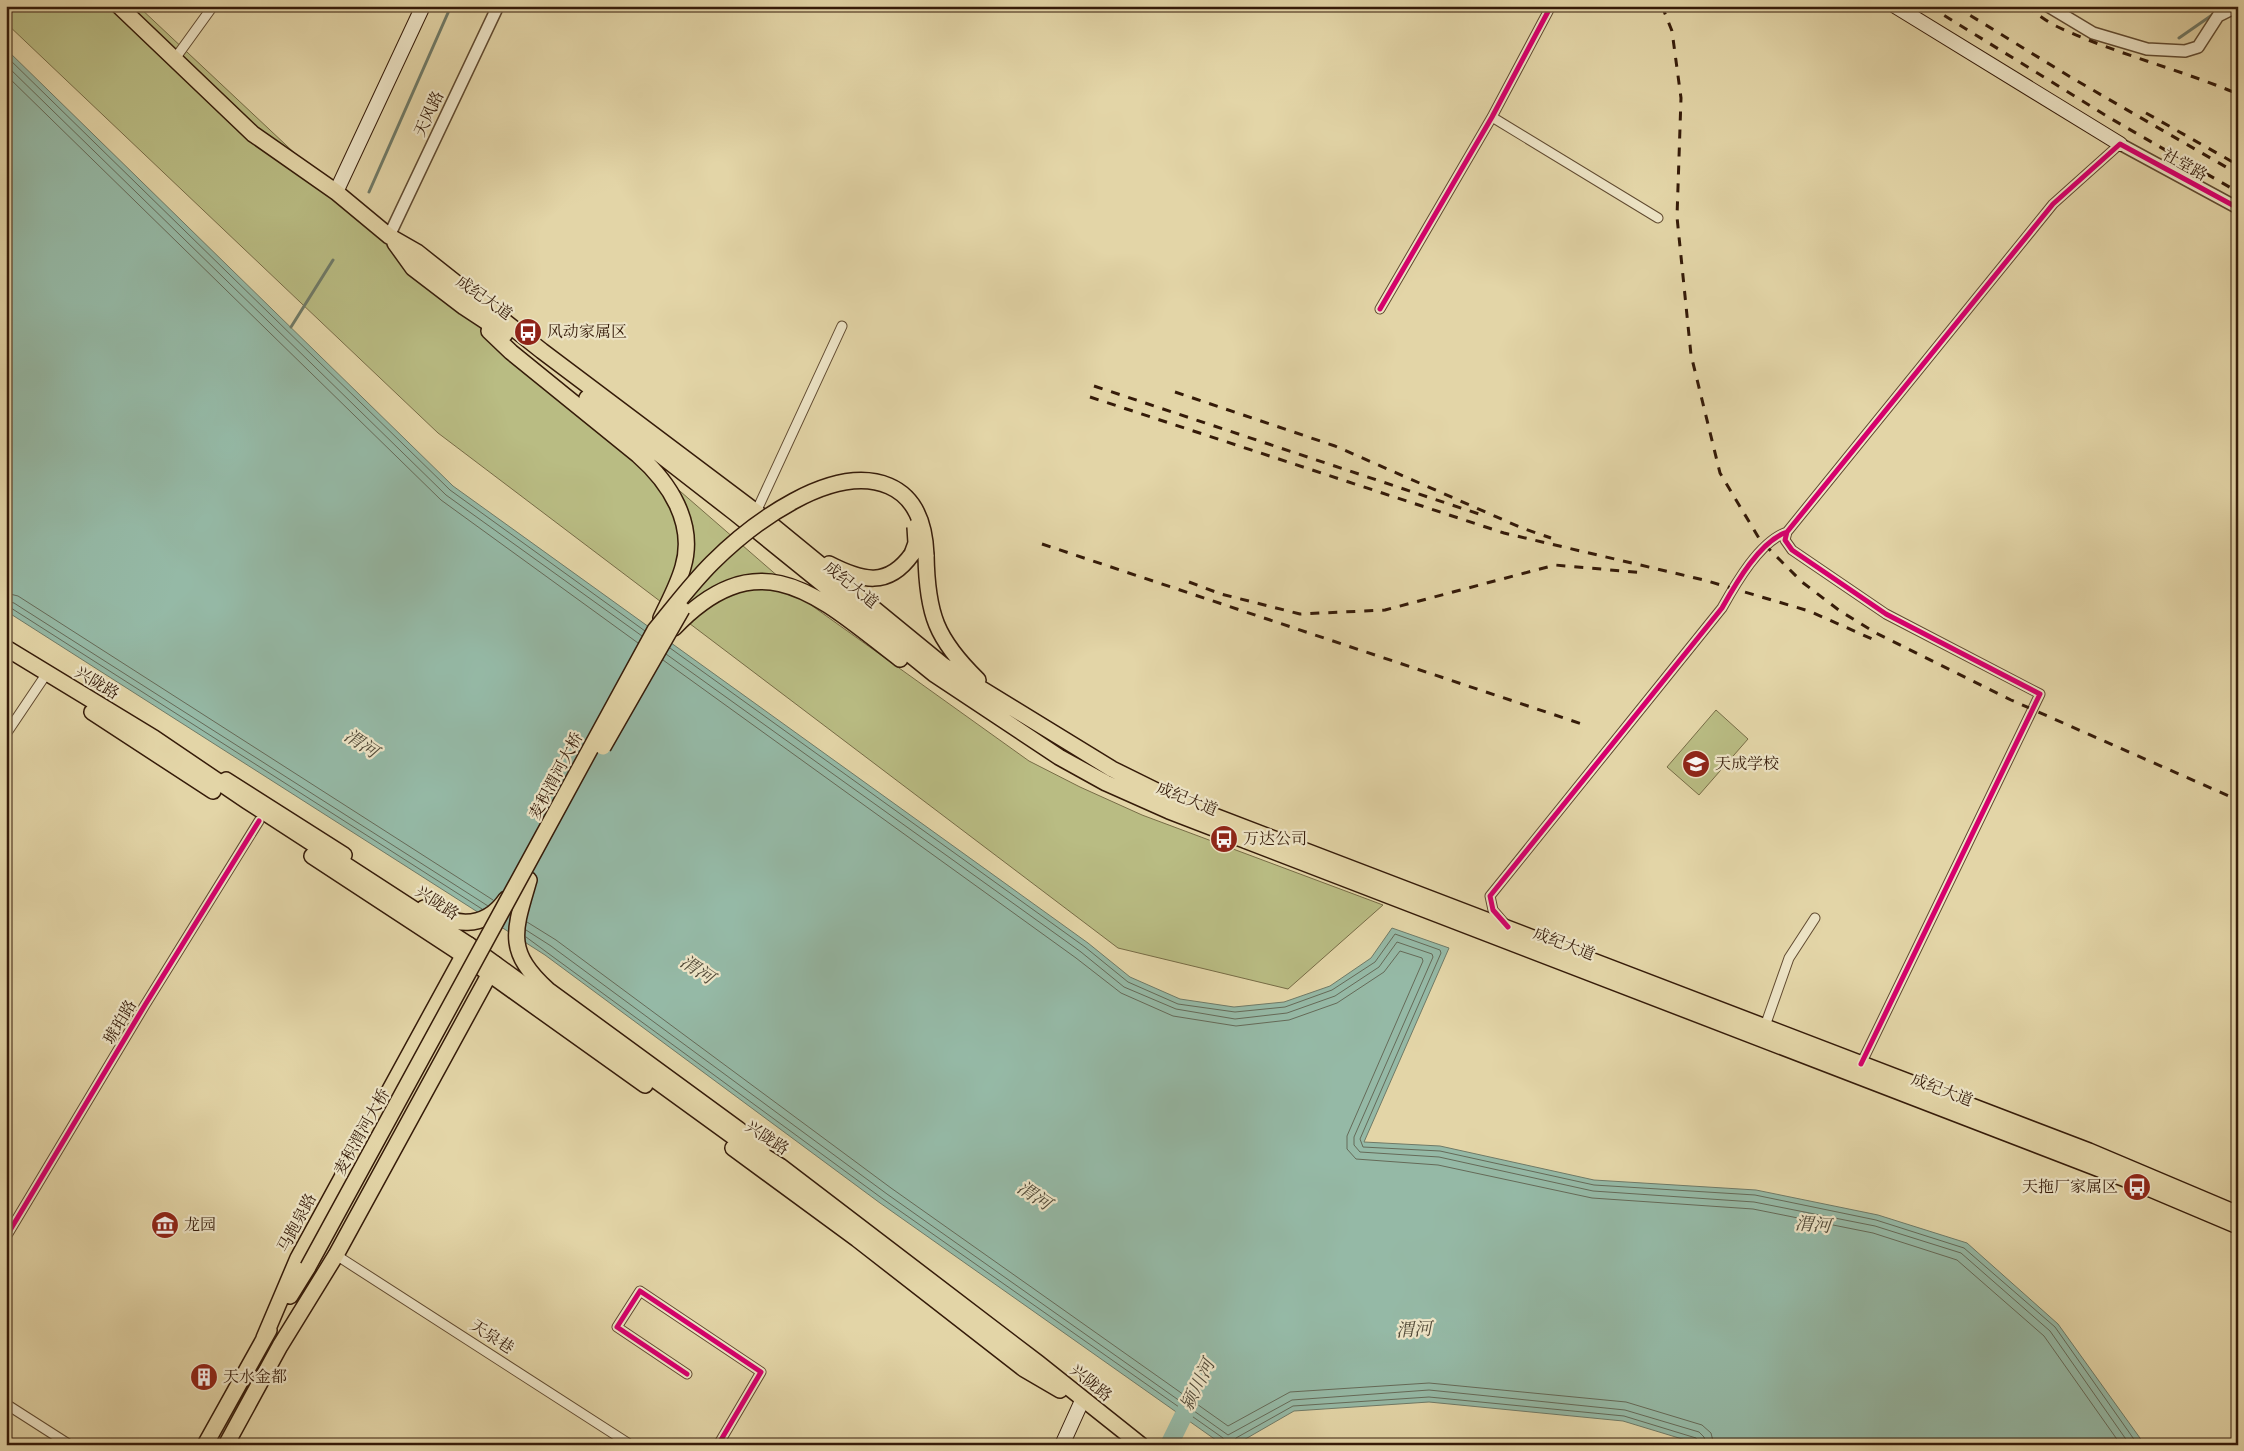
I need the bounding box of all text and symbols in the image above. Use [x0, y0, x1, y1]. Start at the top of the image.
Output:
street label: 天风路 [410, 88, 448, 140]
street label: 社堂路 [2159, 145, 2211, 185]
street label: 成纪大道 [452, 271, 516, 325]
bus stop icon: 风动家属区 [513, 317, 543, 347]
place label: 风动家属区 [547, 322, 627, 342]
street label: 成纪大道 [820, 557, 882, 613]
street label: 兴陇路 [71, 662, 123, 704]
water label: 渭河 [340, 724, 385, 765]
street label: 麦积渭河大桥 [525, 729, 587, 823]
school or university icon: 天成学校 [1681, 749, 1711, 779]
place label: 天成学校 [1715, 754, 1779, 774]
street label: 成纪大道 [1154, 778, 1220, 820]
bus stop icon: 万达公司 [1209, 824, 1239, 854]
place label: 万达公司 [1243, 829, 1307, 849]
street label: 兴陇路 [411, 882, 463, 924]
street label: 成纪大道 [1531, 923, 1597, 965]
water label: 渭河 [676, 950, 721, 991]
street label: 琥珀路 [99, 996, 141, 1048]
street label: 成纪大道 [1909, 1069, 1975, 1111]
street label: 麦积渭河大桥 [330, 1085, 394, 1179]
street label: 兴陇路 [741, 1117, 793, 1159]
bus stop icon: 天拖厂家属区 [2122, 1172, 2152, 1202]
water label: 渭河 [1013, 1176, 1058, 1217]
place label: 天拖厂家属区 [2022, 1177, 2118, 1197]
street label: 马跑泉路 [273, 1190, 321, 1256]
museum icon: 龙园 [150, 1210, 180, 1240]
water label: 渭河 [1794, 1212, 1835, 1238]
place label: 龙园 [184, 1215, 216, 1235]
street label: 天泉巷 [466, 1316, 518, 1358]
water label: 渭河 [1395, 1317, 1436, 1342]
water label: 颍川河 [1176, 1353, 1221, 1414]
street label: 兴陇路 [1066, 1360, 1116, 1406]
building icon: 天水金都 [189, 1362, 219, 1392]
place label: 天水金都 [223, 1367, 287, 1387]

